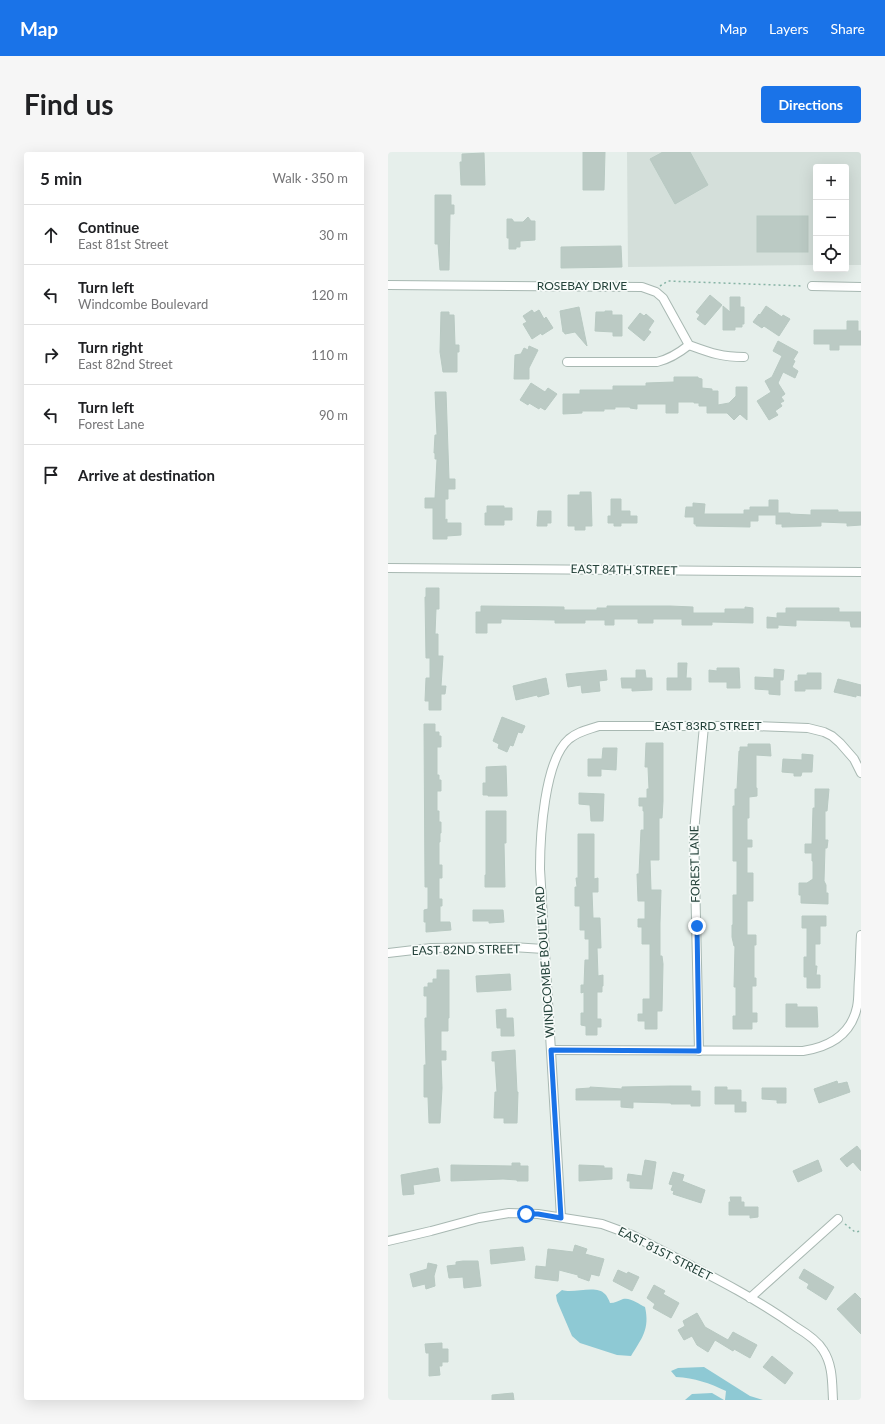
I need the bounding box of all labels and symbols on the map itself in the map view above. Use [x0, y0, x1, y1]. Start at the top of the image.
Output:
street label: ROSEBAY DRIVE [537, 278, 627, 293]
street label: EAST 84TH STREET [571, 561, 677, 578]
street label: EAST 83RD STREET [654, 718, 762, 733]
street label: FOREST LANE [686, 825, 703, 903]
street label: WINDCOMBE BOULEVARD [532, 886, 557, 1038]
route end [688, 917, 706, 935]
street label: EAST 82ND STREET [412, 941, 520, 958]
route start [517, 1205, 535, 1223]
street label: EAST 81ST STREET [616, 1223, 715, 1284]

